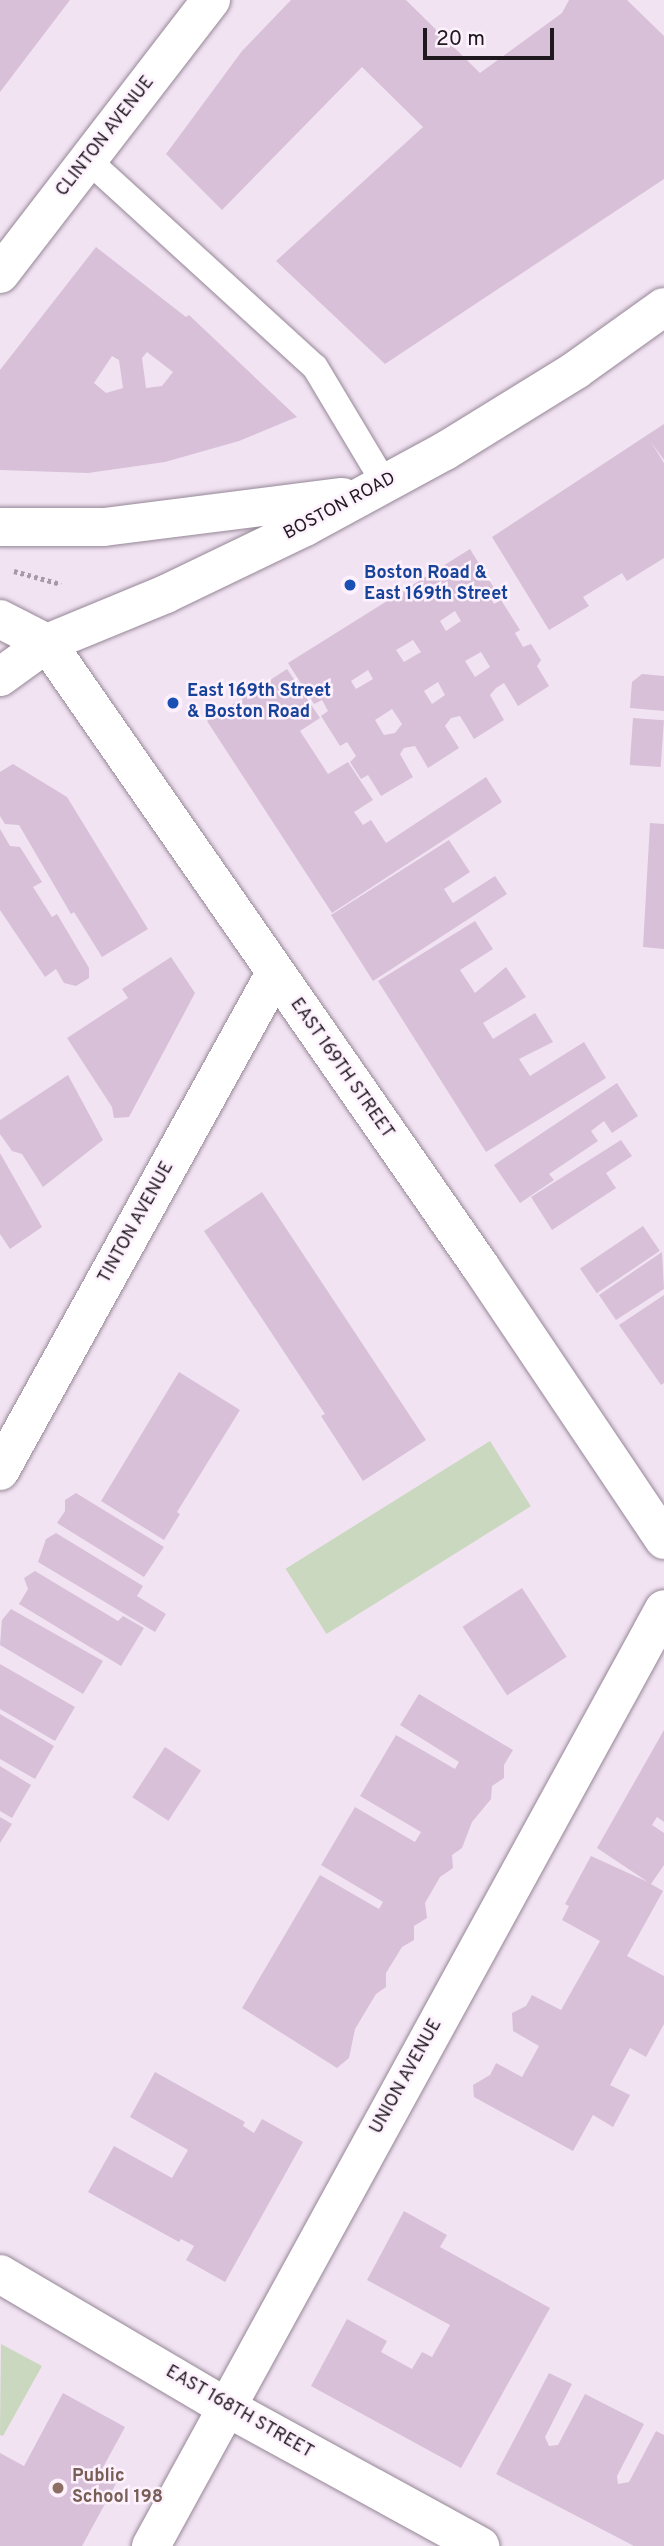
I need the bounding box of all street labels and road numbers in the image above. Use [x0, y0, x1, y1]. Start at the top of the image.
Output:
street label: CLINTON AVENUE [52, 72, 160, 202]
street label: BOSTON ROAD [280, 468, 400, 546]
street label: EAST 169TH STREET [284, 994, 398, 1144]
street label: TINTON AVENUE [94, 1158, 180, 1288]
street label: UNION AVENUE [366, 2015, 448, 2139]
street label: EAST 168TH STREET [161, 2362, 317, 2464]

